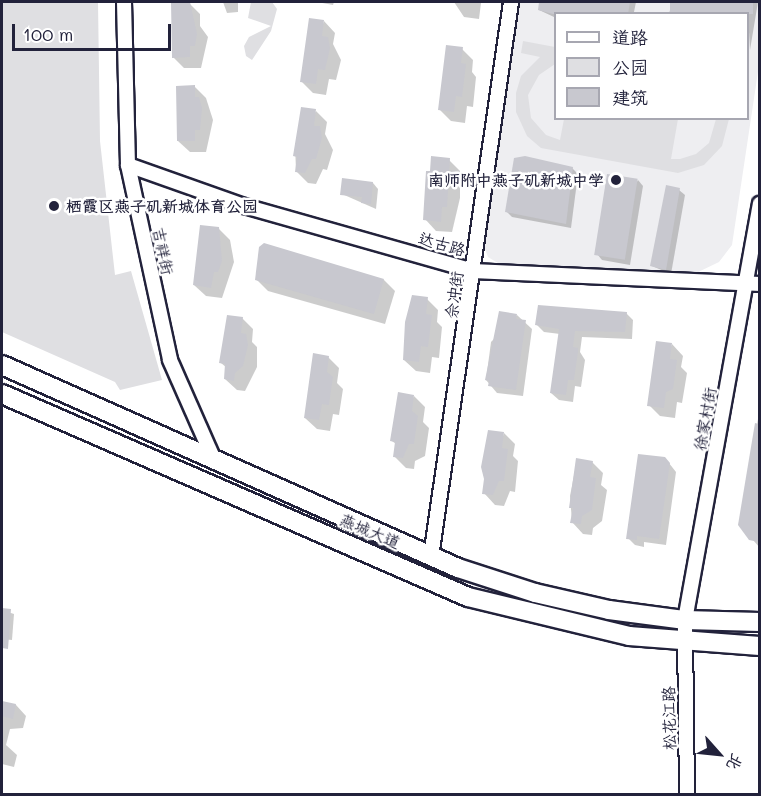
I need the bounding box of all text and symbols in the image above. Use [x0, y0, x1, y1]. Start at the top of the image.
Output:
scale bar [15, 12, 174, 50]
legend [554, 12, 749, 120]
text: 100 m [23, 22, 73, 46]
text: 道路 [612, 25, 648, 49]
text: 公园 [612, 55, 648, 79]
text: 建筑 [612, 85, 648, 109]
place label: 南师附中燕子矶新城中学 [428, 170, 604, 190]
marker: 南师附中燕子矶新城中学 [609, 173, 623, 187]
place label: 栖霞区燕子矶新城体育公园 [66, 196, 258, 216]
marker: 栖霞区燕子矶新城体育公园 [47, 199, 61, 213]
street label: 吉祥街 [149, 226, 177, 276]
street label: 达古路 [416, 228, 468, 260]
street label: 佘冲街 [441, 270, 467, 320]
street label: 徐家村街 [690, 386, 720, 452]
street label: 燕城大道 [337, 510, 403, 552]
street label: 松花江路 [659, 686, 679, 750]
north arrow [689, 724, 749, 784]
text: 北 [722, 750, 748, 774]

